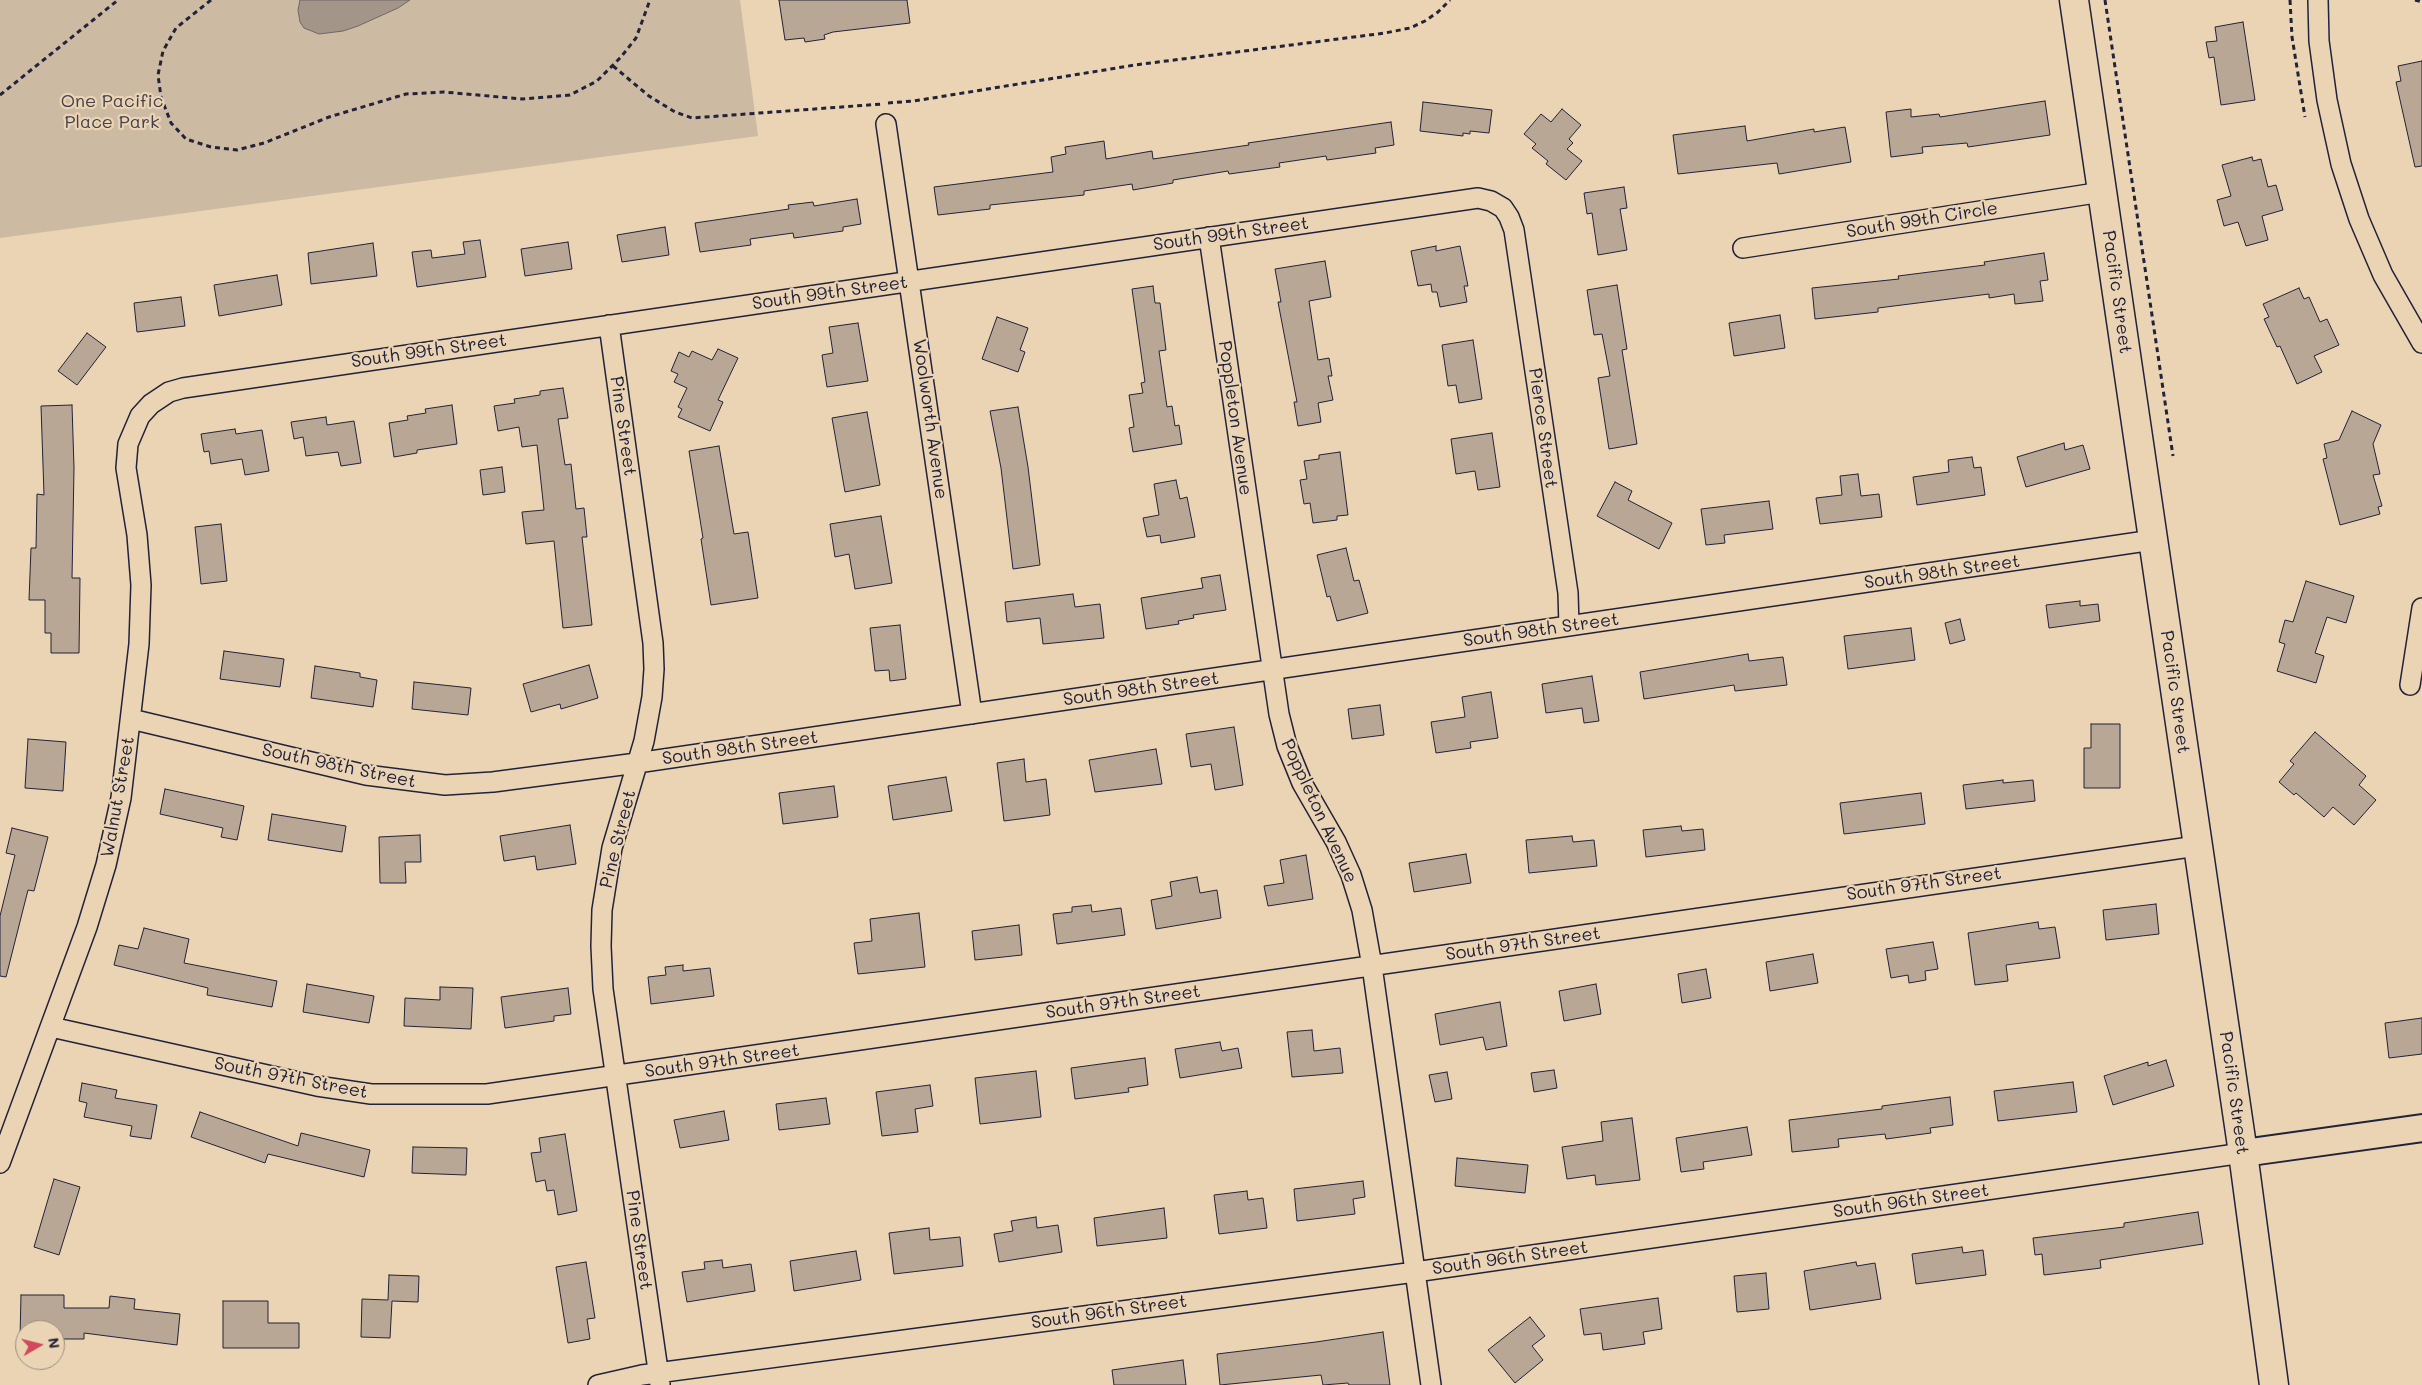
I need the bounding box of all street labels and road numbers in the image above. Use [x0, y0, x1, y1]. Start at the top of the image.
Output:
street label: South 99th Circle [1845, 197, 1999, 243]
street label: South 99th Street [1152, 212, 1310, 256]
street label: Pacific Street [2098, 229, 2136, 355]
street label: South 99th Street [751, 271, 909, 315]
street label: South 99th Street [350, 329, 508, 373]
street label: Woolworth Avenue [908, 338, 952, 500]
street label: Poppleton Avenue [1213, 339, 1257, 497]
street label: Pierce Street [1524, 366, 1562, 490]
street label: Pine Street [605, 375, 641, 477]
street label: South 98th Street [1863, 550, 2021, 594]
street label: South 98th Street [1462, 608, 1620, 652]
street label: Pacific Street [2156, 629, 2194, 755]
street label: South 98th Street [1062, 667, 1220, 711]
street label: South 98th Street [661, 726, 819, 770]
street label: Walnut Street [97, 735, 139, 859]
street label: Poppleton Avenue [1276, 736, 1362, 886]
street label: South 98th Street [260, 739, 418, 793]
street label: Pine Street [595, 788, 641, 890]
street label: South 97th Street [1845, 862, 2003, 906]
street label: South 97th Street [1444, 922, 1602, 966]
street label: South 97th Street [1044, 980, 1202, 1024]
street label: Pacific Street [2215, 1030, 2253, 1156]
street label: South 97th Street [643, 1039, 801, 1083]
street label: South 97th Street [212, 1052, 370, 1104]
street label: South 96th Street [1832, 1179, 1990, 1223]
street label: Pine Street [621, 1189, 657, 1291]
street label: South 96th Street [1431, 1236, 1589, 1280]
street label: South 96th Street [1030, 1290, 1188, 1334]

